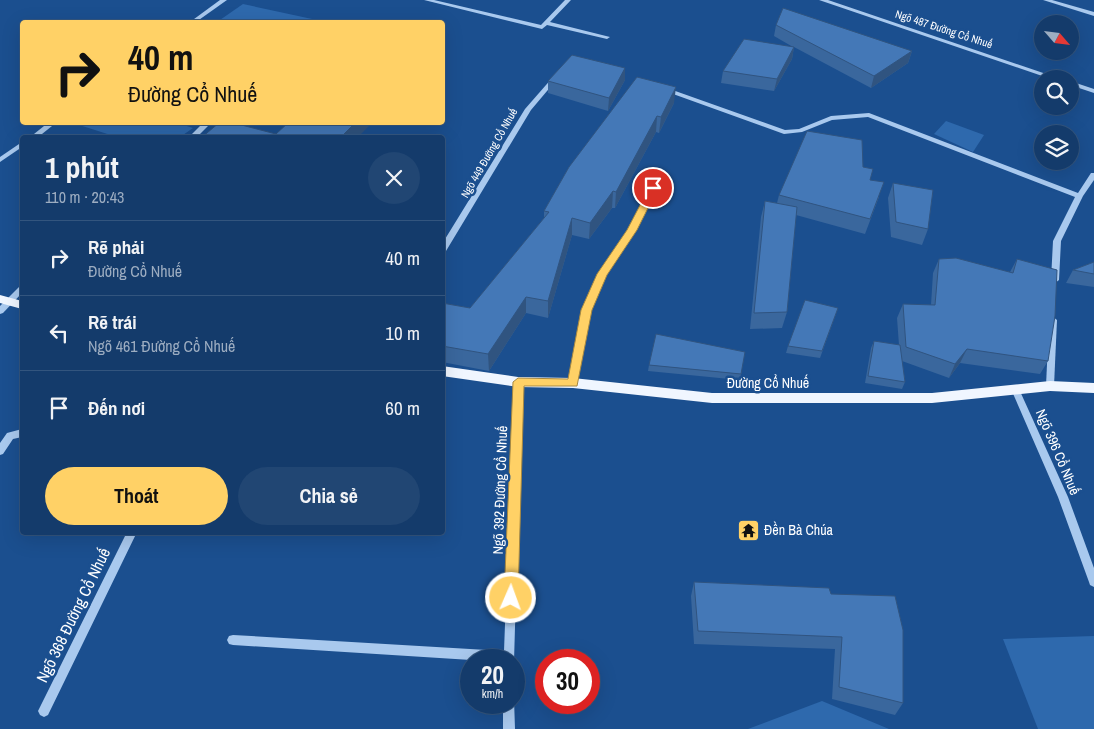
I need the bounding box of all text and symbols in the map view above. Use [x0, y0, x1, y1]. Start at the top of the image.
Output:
street label: Ngõ 487 Đường Cổ Nhuế [894, 7, 994, 51]
north arrow [1034, 15, 1079, 60]
map controls [1034, 15, 1079, 170]
text: 40 m [128, 34, 193, 81]
icon: right [45, 40, 110, 105]
button: search [1034, 70, 1079, 115]
text: Đường Cổ Nhuế [128, 79, 257, 109]
street label: Ngõ 449 Đường Cổ Nhuế [458, 106, 520, 200]
button: layers [1034, 125, 1079, 170]
text: 1 phút [45, 147, 119, 187]
button: close [368, 152, 420, 204]
pin [632, 167, 674, 209]
icon: arrive [639, 174, 667, 202]
text: 110 m · 20:43 [45, 186, 124, 208]
text: Rẽ phải [88, 234, 144, 260]
icon: right [45, 244, 73, 272]
text: 40 m [385, 245, 420, 271]
text: Đường Cổ Nhuế [88, 260, 182, 282]
text: Rẽ trái [88, 309, 137, 335]
icon: left [45, 319, 73, 347]
text: 10 m [385, 320, 420, 346]
text: Ngõ 461 Đường Cổ Nhuế [88, 335, 235, 357]
street label: Đường Cổ Nhuế [727, 374, 809, 392]
icon: arrive [45, 394, 73, 422]
text: Đến nơi [88, 395, 145, 421]
text: 60 m [385, 395, 420, 421]
street label: Ngõ 396 Cổ Nhuế [1032, 406, 1084, 498]
street label: Ngõ 392 Đường Cổ Nhuế [489, 425, 511, 555]
button: Thoát [45, 467, 228, 525]
button: Chia sẻ [238, 467, 420, 525]
temple icon: Đền Bà Chúa [736, 518, 760, 542]
place label: Đền Bà Chúa [764, 521, 834, 539]
street label: Ngõ 368 Đường Cổ Nhuế [31, 544, 115, 686]
position arrow [484, 571, 536, 623]
speed limit sign: 30 [535, 649, 600, 714]
text: 20 [481, 658, 504, 692]
text: km/h [482, 686, 503, 702]

